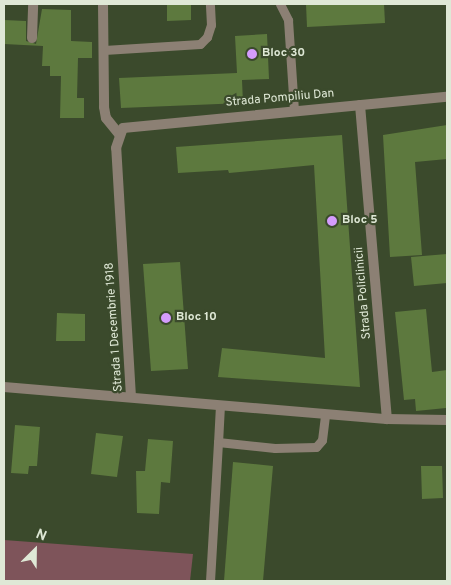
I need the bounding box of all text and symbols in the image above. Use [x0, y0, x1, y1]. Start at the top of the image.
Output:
place label: Bloc 30 [262, 47, 305, 61]
marker: Bloc 30 [246, 48, 258, 60]
street label: Strada Pompiliu Dan [225, 87, 335, 111]
place label: Bloc 5 [342, 214, 377, 228]
marker: Bloc 5 [326, 215, 338, 227]
street label: Strada Policlinicii [353, 246, 375, 340]
street label: Strada 1 Decembrie 1918 [103, 262, 127, 392]
place label: Bloc 10 [176, 311, 217, 325]
marker: Bloc 10 [160, 312, 172, 324]
north arrow [10, 525, 60, 575]
text: N [33, 526, 49, 546]

